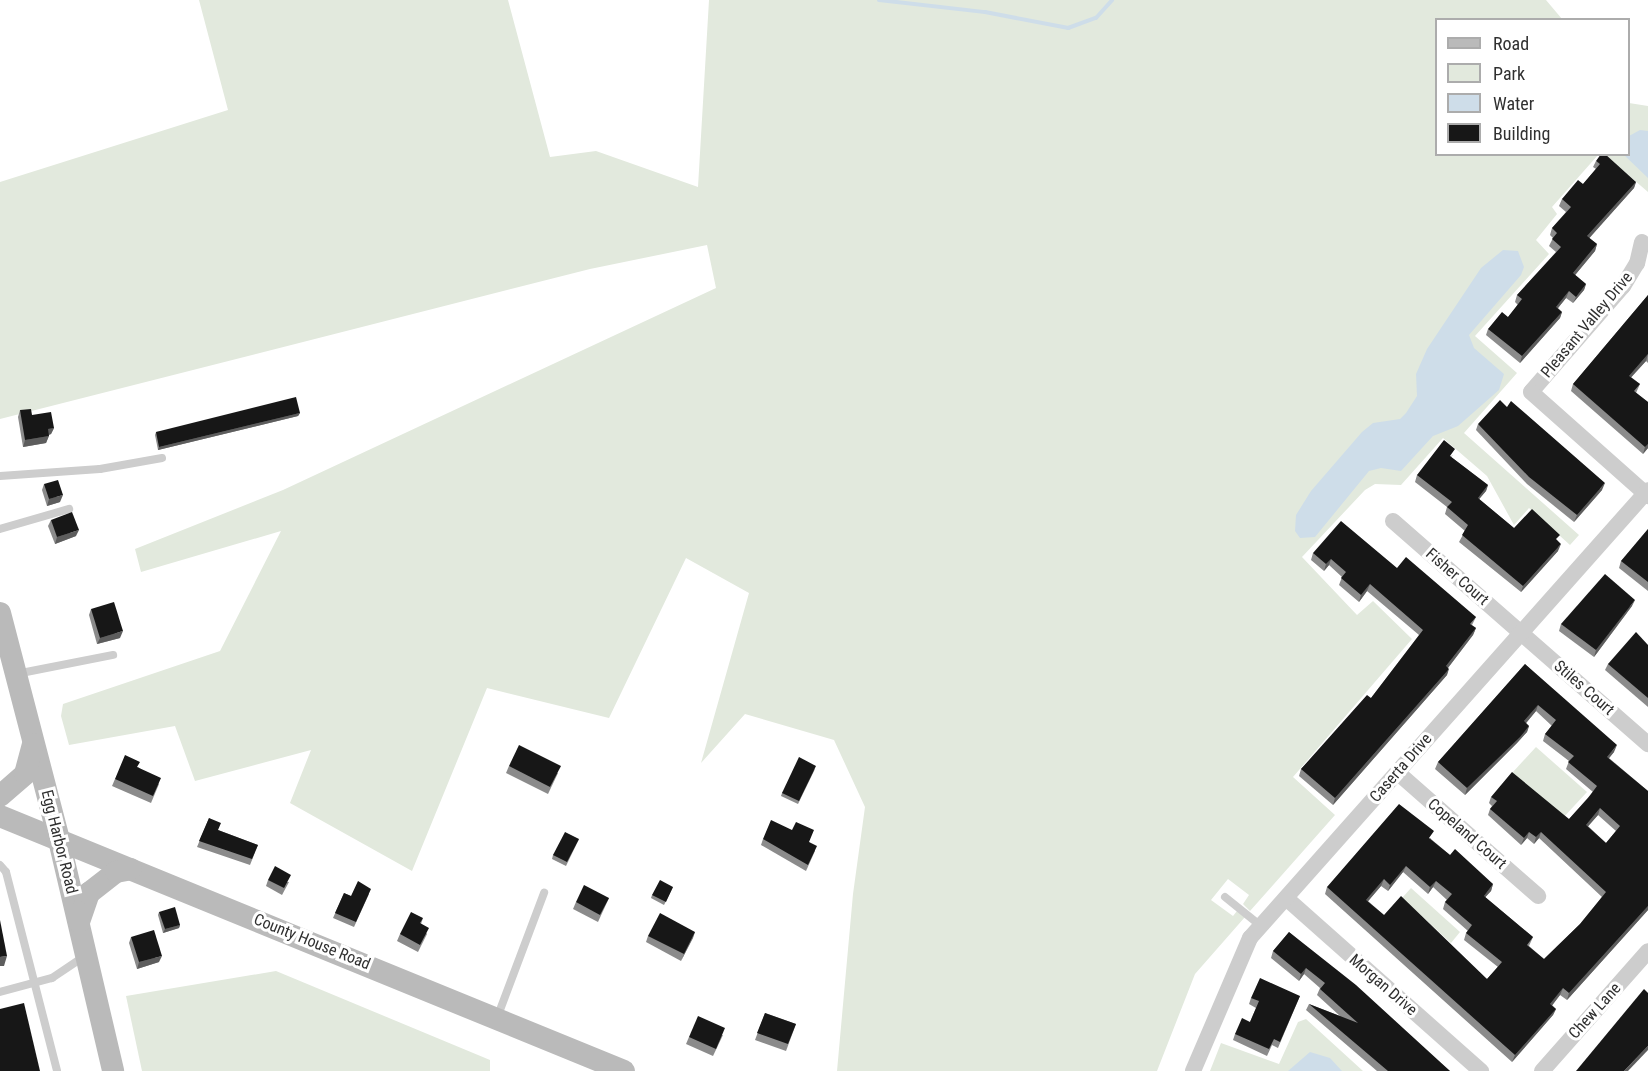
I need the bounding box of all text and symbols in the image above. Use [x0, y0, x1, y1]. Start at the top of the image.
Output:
legend [1435, 18, 1630, 156]
text: Road [1493, 33, 1529, 54]
text: Park [1493, 63, 1525, 84]
text: Water [1493, 93, 1534, 114]
text: Building [1493, 123, 1550, 144]
street label: Pleasant Valley Drive [1537, 268, 1637, 382]
street label: Fisher Court [1422, 544, 1492, 610]
street label: Stiles Court [1550, 657, 1618, 719]
street label: Caserta Drive [1366, 730, 1436, 806]
street label: Egg Harbor Road [37, 788, 81, 896]
street label: Copeland Court [1424, 795, 1510, 873]
street label: County House Road [251, 910, 373, 974]
street label: Morgan Drive [1345, 950, 1421, 1020]
street label: Chew Lane [1565, 979, 1625, 1043]

